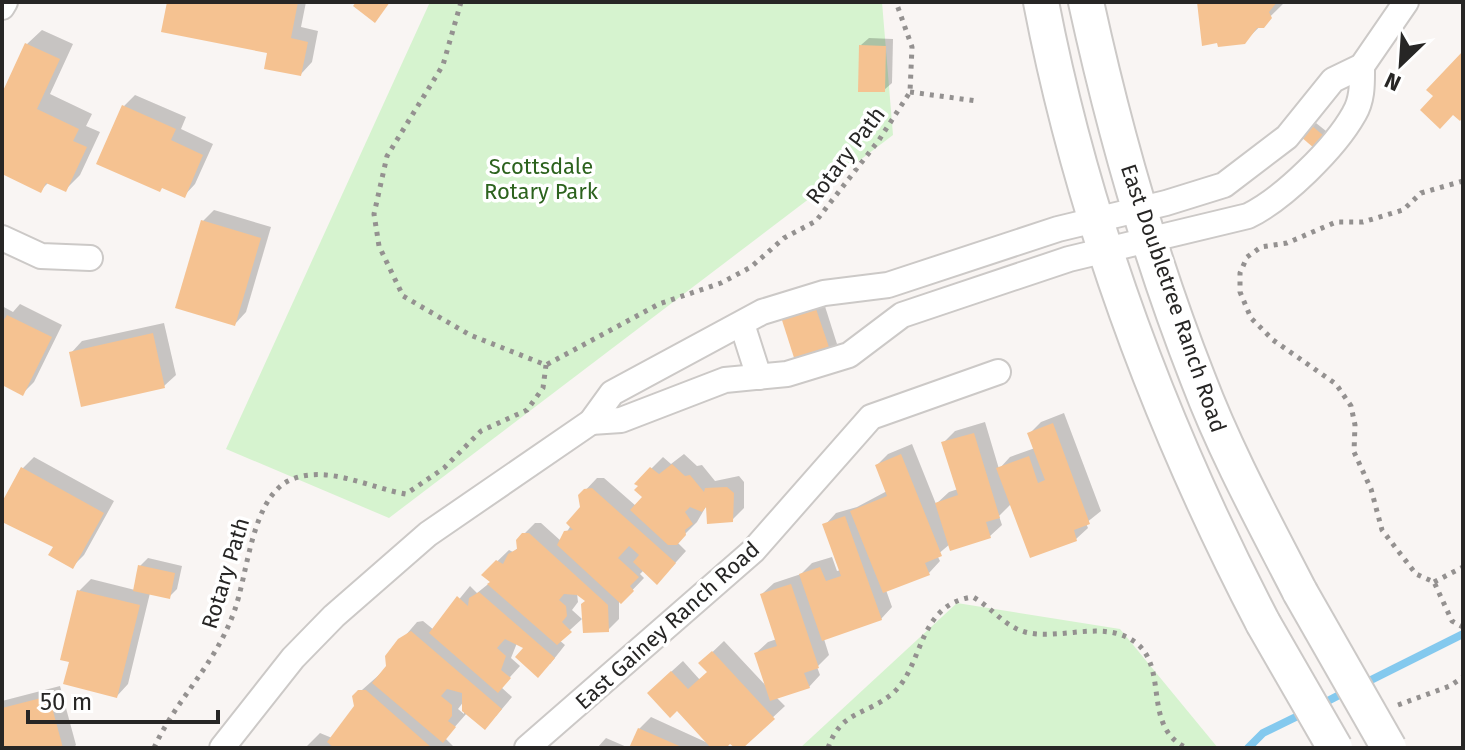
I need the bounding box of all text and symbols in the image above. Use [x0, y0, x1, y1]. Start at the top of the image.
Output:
north arrow [1361, 24, 1441, 104]
text: N [1380, 66, 1405, 97]
street label: Rotary Path [800, 101, 891, 209]
park label: Scottsdale Rotary Park [484, 153, 599, 205]
street label: East Doubletree Ranch Road [1115, 160, 1232, 436]
street label: Rotary Path [196, 514, 255, 632]
street label: East Gainey Ranch Road [570, 535, 765, 715]
scale bar [28, 674, 218, 724]
text: 50 m [40, 688, 92, 716]

